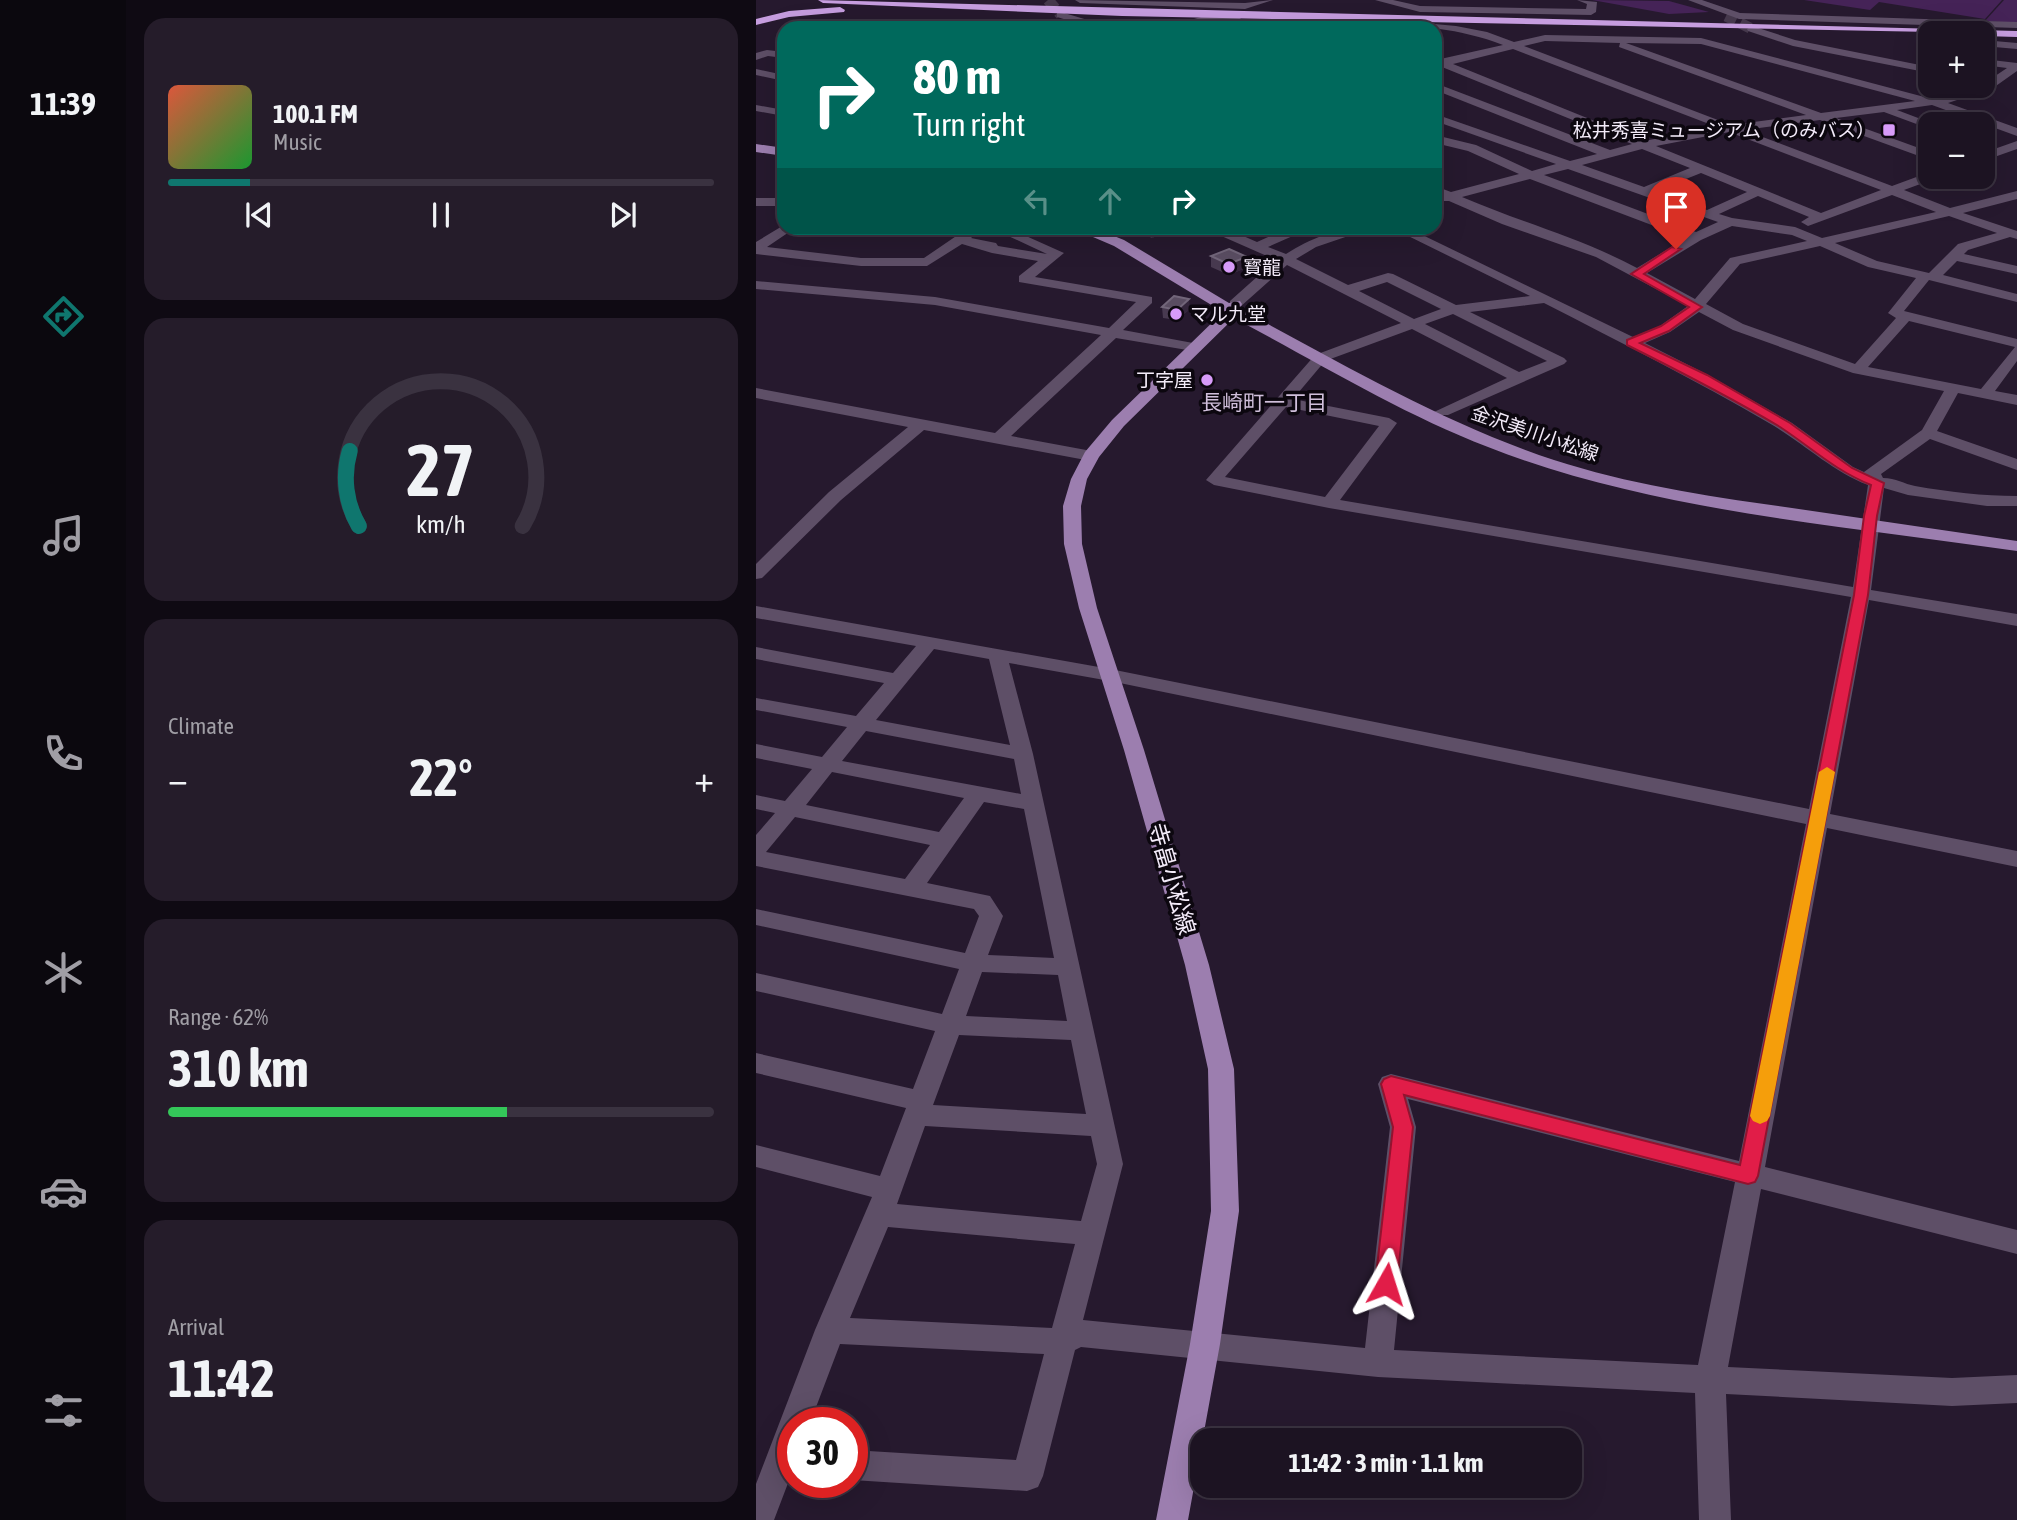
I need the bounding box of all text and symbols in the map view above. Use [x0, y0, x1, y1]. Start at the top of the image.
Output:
map controls [1918, 21, 1995, 189]
button: + [1918, 21, 1995, 98]
text: 80 m [913, 48, 1001, 104]
icon: right [798, 49, 889, 140]
text: 11:39 [30, 85, 96, 122]
text: 100.1 FM [273, 99, 358, 129]
text: Turn right [913, 106, 1026, 143]
button: − [1918, 112, 1995, 189]
place label: 松井秀喜ミュージアム（のみバス） [1573, 119, 1875, 141]
marker: 松井秀喜ミュージアム（のみバス） [1881, 122, 1897, 138]
text: Music [273, 129, 321, 155]
pin [1646, 177, 1706, 249]
icon: left [1018, 182, 1056, 220]
icon: ahead [1091, 182, 1129, 220]
icon: right [1164, 182, 1202, 220]
icon: arrive [1657, 188, 1695, 226]
icon: previous [240, 196, 278, 234]
icon: pause [422, 196, 460, 234]
icon: next [604, 196, 642, 234]
place label: 寳龍 [1243, 256, 1281, 278]
marker: 寳龍 [1221, 259, 1237, 275]
icon: directions [39, 292, 88, 341]
place label: マル九堂 [1190, 303, 1266, 325]
marker: マル九堂 [1168, 306, 1184, 322]
place label: 丁字屋 [1136, 369, 1193, 391]
marker: 丁字屋 [1199, 372, 1215, 388]
district label: 長崎町一丁目 [1201, 390, 1327, 414]
street label: 金沢美川小松線 [1469, 401, 1601, 465]
text: 27 [407, 428, 475, 511]
text: km/h [416, 509, 466, 537]
icon: music [39, 511, 88, 560]
text: Climate [168, 713, 234, 739]
icon: phone [39, 729, 88, 778]
text: 22° [409, 747, 473, 807]
text: − [168, 757, 188, 800]
text: + [694, 757, 714, 800]
street label: 寺畠小松線 [1144, 820, 1200, 938]
icon: climate [39, 948, 88, 997]
text: Range · 62% [168, 1004, 268, 1030]
text: 310 km [168, 1038, 309, 1098]
icon: car [39, 1167, 88, 1216]
position arrow [1349, 1247, 1423, 1321]
text: Arrival [168, 1314, 224, 1340]
text: 11:42 [168, 1348, 275, 1408]
icon: filters [39, 1386, 88, 1435]
speed limit sign: 30 [777, 1407, 868, 1498]
text: 11:42 · 3 min · 1.1 km [1289, 1448, 1483, 1478]

